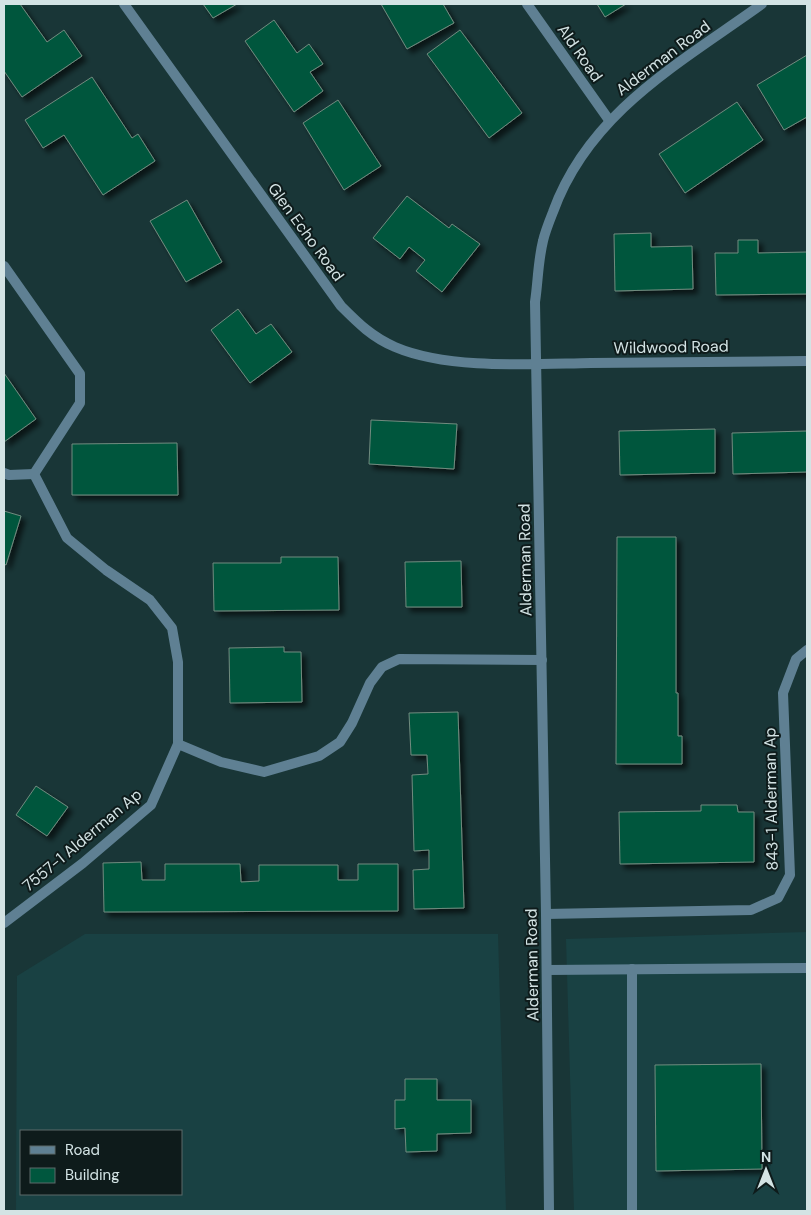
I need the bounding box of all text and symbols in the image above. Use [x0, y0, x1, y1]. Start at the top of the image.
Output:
street label: Alderman Road [612, 16, 714, 100]
street label: Ald Road [553, 20, 607, 86]
street label: Glen Echo Road [263, 179, 349, 285]
street label: Wildwood Road [613, 335, 729, 359]
street label: Alderman Road [514, 503, 536, 617]
street label: 843-1 Alderman Ap [759, 727, 783, 871]
street label: 7557-1 Alderman Ap [18, 784, 146, 896]
street label: Alderman Road [521, 908, 543, 1022]
legend [20, 1130, 182, 1195]
text: Road [65, 1140, 100, 1160]
north arrow [741, 1145, 791, 1195]
text: N [761, 1148, 771, 1166]
text: Building [65, 1165, 120, 1185]

